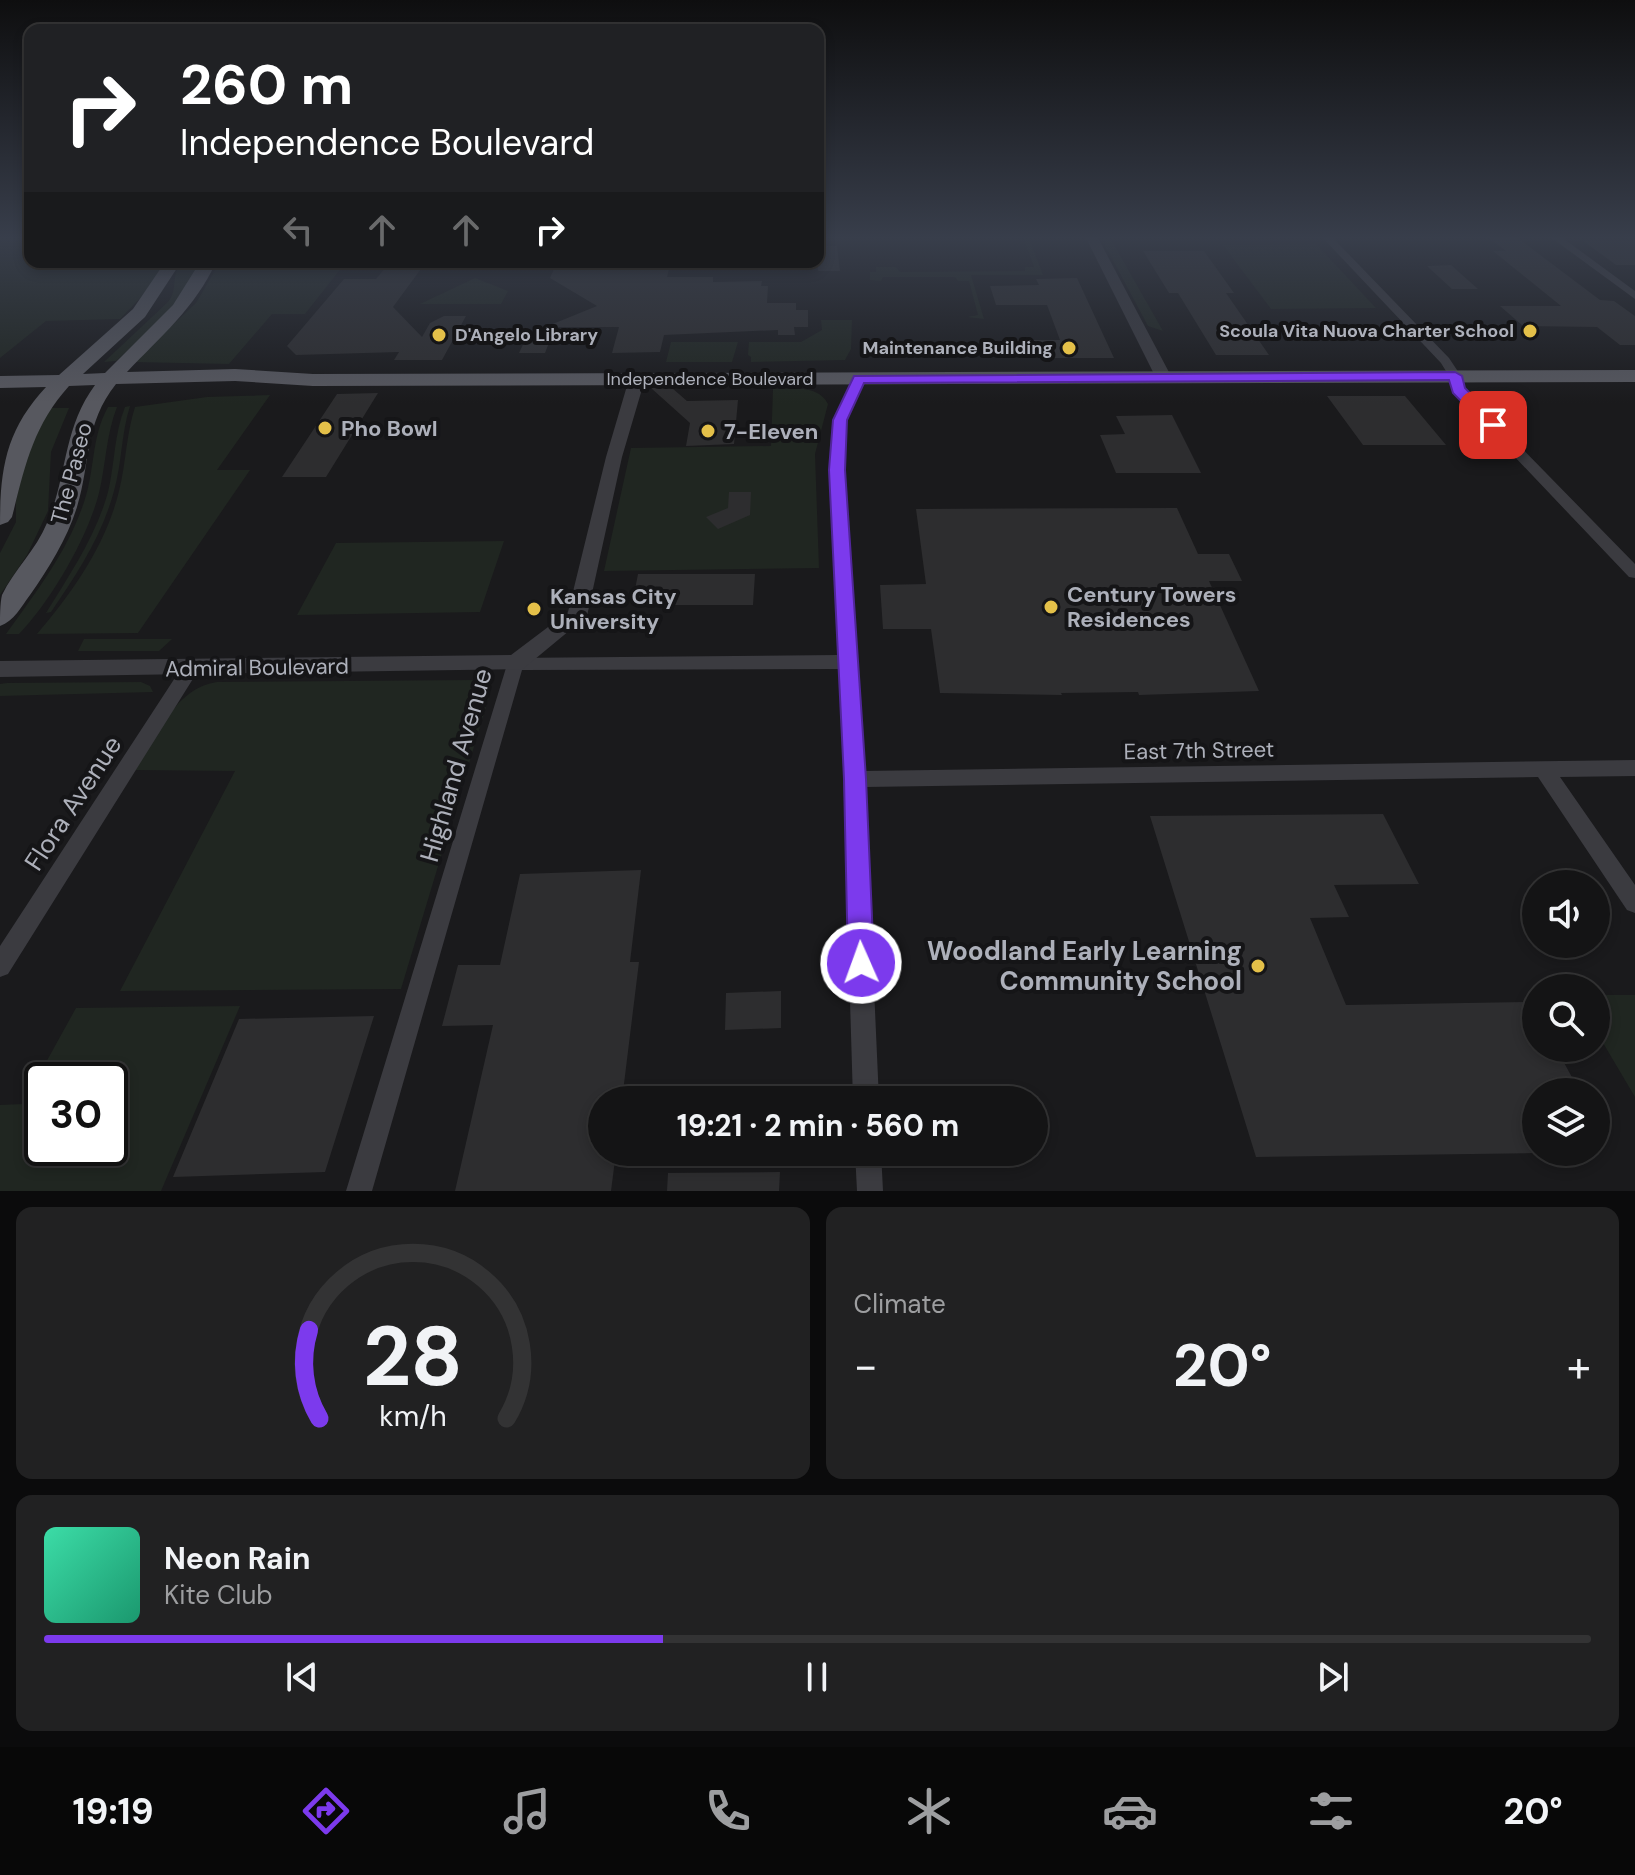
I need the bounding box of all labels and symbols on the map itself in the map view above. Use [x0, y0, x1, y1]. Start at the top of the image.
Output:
place label: Scoula Vita Nuova Charter School [1219, 319, 1514, 343]
marker: Scoula Vita Nuova Charter School [1521, 322, 1539, 340]
place label: D'Angelo Library [455, 323, 598, 347]
marker: D'Angelo Library [430, 326, 448, 344]
place label: Maintenance Building [862, 336, 1053, 360]
marker: Maintenance Building [1060, 339, 1078, 357]
street label: Independence Boulevard [606, 367, 814, 391]
pin [1459, 391, 1527, 459]
place label: Pho Bowl [341, 414, 438, 443]
place label: 7-Eleven [724, 417, 818, 446]
street label: The Paseo [44, 419, 99, 527]
marker: Pho Bowl [316, 419, 334, 437]
marker: 7-Eleven [699, 422, 717, 440]
place label: Century Towers Residences [1067, 580, 1236, 634]
place label: Kansas City University [550, 582, 677, 636]
marker: Century Towers Residences [1042, 598, 1060, 616]
marker: Kansas City University [525, 600, 543, 618]
street label: Admiral Boulevard [165, 651, 349, 684]
street label: Highland Avenue [412, 664, 500, 866]
street label: Flora Avenue [17, 729, 129, 877]
street label: East 7th Street [1123, 735, 1275, 766]
position arrow [819, 921, 903, 1005]
place label: Woodland Early Learning Community School [927, 934, 1242, 998]
marker: Woodland Early Learning Community School [1249, 957, 1267, 975]
speed limit sign: 30 [24, 1062, 128, 1166]

